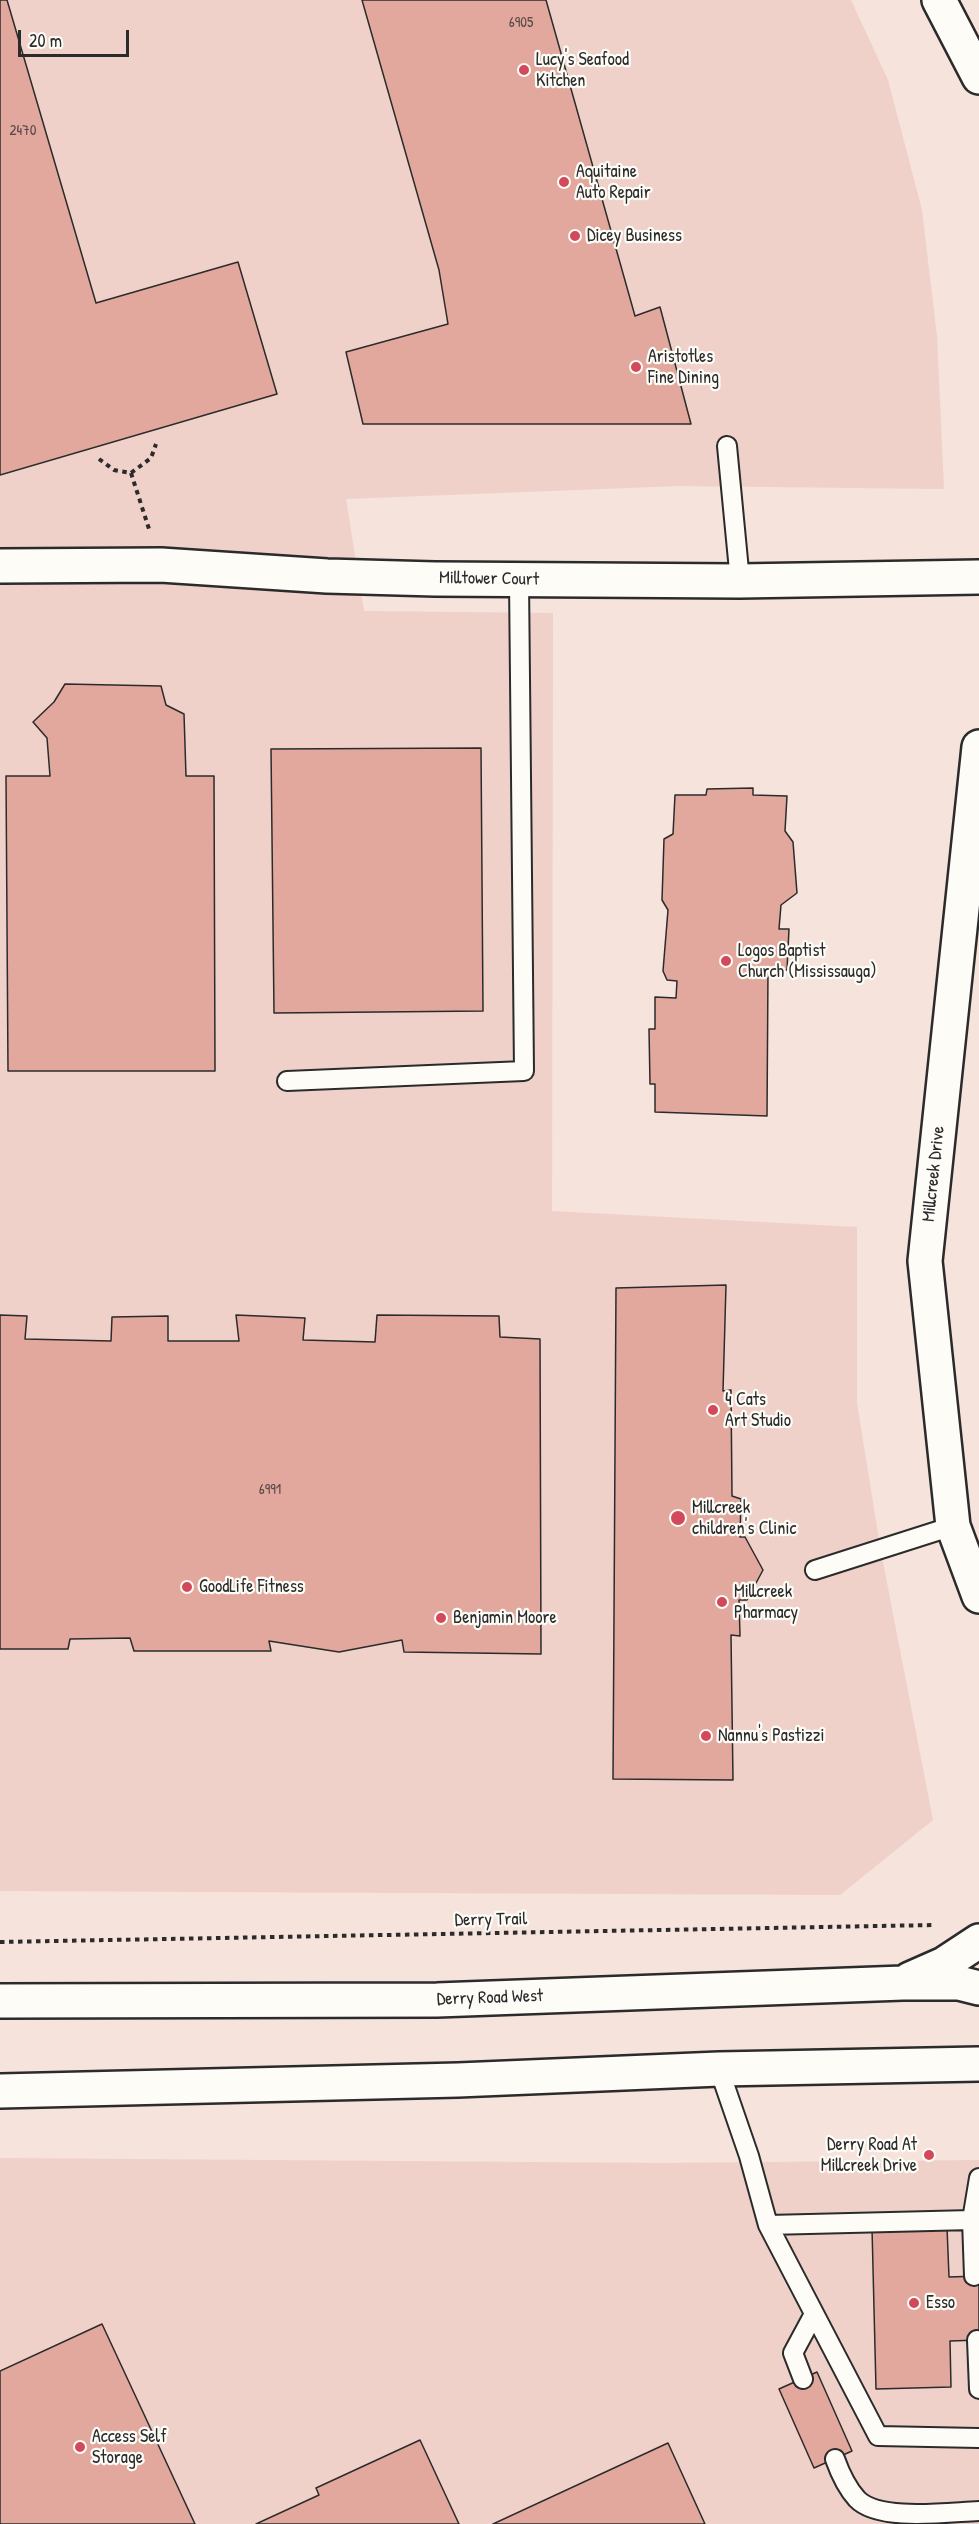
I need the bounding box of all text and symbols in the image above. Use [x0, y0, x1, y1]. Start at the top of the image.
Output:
house number: 6905 [509, 14, 533, 32]
scale bar [21, 18, 132, 56]
text: 20 m [29, 28, 62, 53]
place label: Lucy's Seafood Kitchen [536, 49, 629, 92]
marker: Lucy's Seafood Kitchen [517, 63, 531, 77]
house number: 2470 [10, 122, 36, 140]
place label: Aquitaine Auto Repair [576, 161, 651, 204]
marker: Aquitaine Auto Repair [557, 175, 571, 189]
place label: Dicey Business [587, 225, 682, 247]
marker: Dicey Business [568, 229, 582, 243]
place label: Aristotles Fine Dining [648, 346, 719, 388]
marker: Aristotles Fine Dining [629, 360, 643, 374]
street label: Milltower Court [439, 567, 539, 591]
place label: Logos Baptist Church (Mississauga) [738, 940, 877, 982]
marker: Logos Baptist Church (Mississauga) [719, 954, 733, 968]
street label: Millcreek Drive [918, 1125, 950, 1223]
place label: 4 Cats Art Studio [725, 1389, 791, 1432]
marker: 4 Cats Art Studio [706, 1403, 720, 1417]
house number: 6991 [259, 1481, 281, 1499]
place label: Millcreek children's Clinic [692, 1497, 796, 1540]
marker: Millcreek children's Clinic [669, 1509, 687, 1527]
place label: GoodLife Fitness [199, 1576, 304, 1598]
marker: GoodLife Fitness [180, 1580, 194, 1594]
place label: Millcreek Pharmacy [734, 1581, 798, 1624]
marker: Millcreek Pharmacy [715, 1595, 729, 1609]
place label: Benjamin Moore [453, 1607, 557, 1629]
marker: Benjamin Moore [434, 1611, 448, 1625]
place label: Nannu's Pastizzi [718, 1725, 824, 1747]
marker: Nannu's Pastizzi [699, 1729, 713, 1743]
street label: Derry Trail [455, 1909, 527, 1931]
street label: Derry Road West [436, 1985, 544, 2011]
place label: Derry Road At Millcreek Drive [821, 2134, 917, 2176]
marker: Derry Road At Millcreek Drive [922, 2148, 936, 2162]
place label: Esso [926, 2292, 955, 2314]
marker: Esso [907, 2296, 921, 2310]
place label: Access Self Storage [92, 2426, 167, 2468]
marker: Access Self Storage [73, 2440, 87, 2454]

